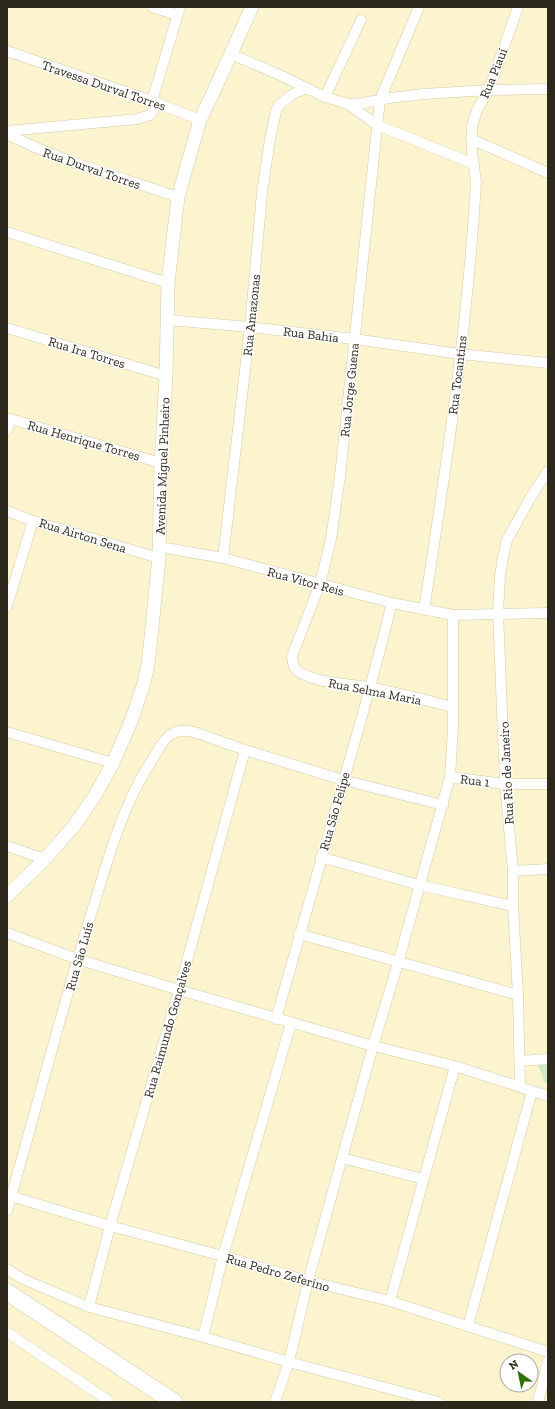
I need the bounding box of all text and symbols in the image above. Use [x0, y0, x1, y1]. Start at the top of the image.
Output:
street label: Rua Piauí [477, 46, 510, 101]
street label: Travessa Durval Torres [40, 57, 168, 114]
street label: Rua Durval Torres [41, 145, 143, 192]
street label: Rua Amazonas [240, 273, 263, 357]
street label: Rua Bahia [282, 324, 340, 345]
street label: Rua Ira Torres [46, 334, 127, 371]
street label: Rua Tocantins [445, 334, 470, 415]
street label: Rua Jorge Guena [337, 342, 362, 438]
street label: Avenida Miguel Pinheiro [153, 397, 172, 535]
street label: Rua Henrique Torres [26, 417, 142, 464]
street label: Rua Airton Sena [37, 515, 129, 556]
street label: Rua Vitor Reis [266, 564, 346, 599]
street label: Rua Selma Maria [327, 675, 423, 708]
street label: Rua Rio de Janeiro [496, 721, 517, 825]
street label: Rua São Felipe [316, 770, 353, 852]
street label: Rua 1 [459, 771, 491, 790]
street label: Rua São Luís [62, 920, 97, 992]
street label: Rua Raimundo Gonçalves [141, 958, 194, 1099]
street label: Rua Pedro Zeferino [224, 1251, 332, 1295]
north arrow [499, 1353, 539, 1393]
text: N [507, 1357, 521, 1373]

